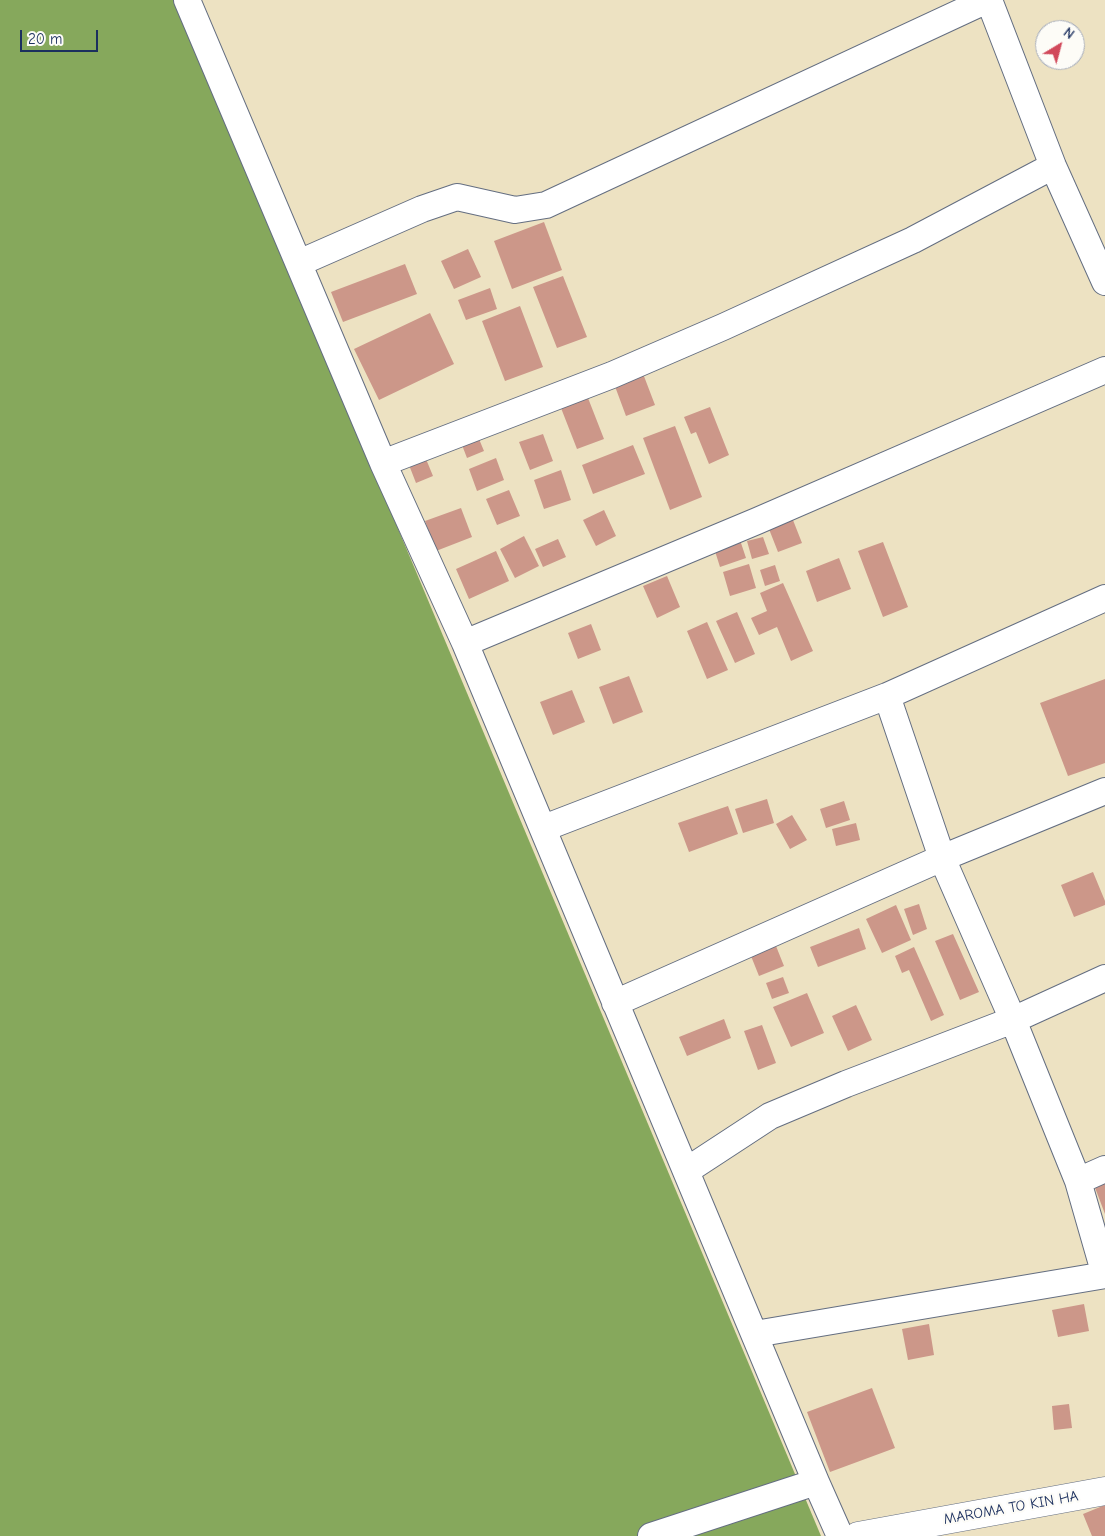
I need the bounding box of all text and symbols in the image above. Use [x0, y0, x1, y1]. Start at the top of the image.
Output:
scale bar [22, 20, 100, 52]
north arrow [1035, 20, 1085, 70]
text: N [1060, 24, 1077, 43]
text: 20 m [28, 30, 62, 48]
street label: MAROMA TO KIN HA [942, 1487, 1080, 1529]

